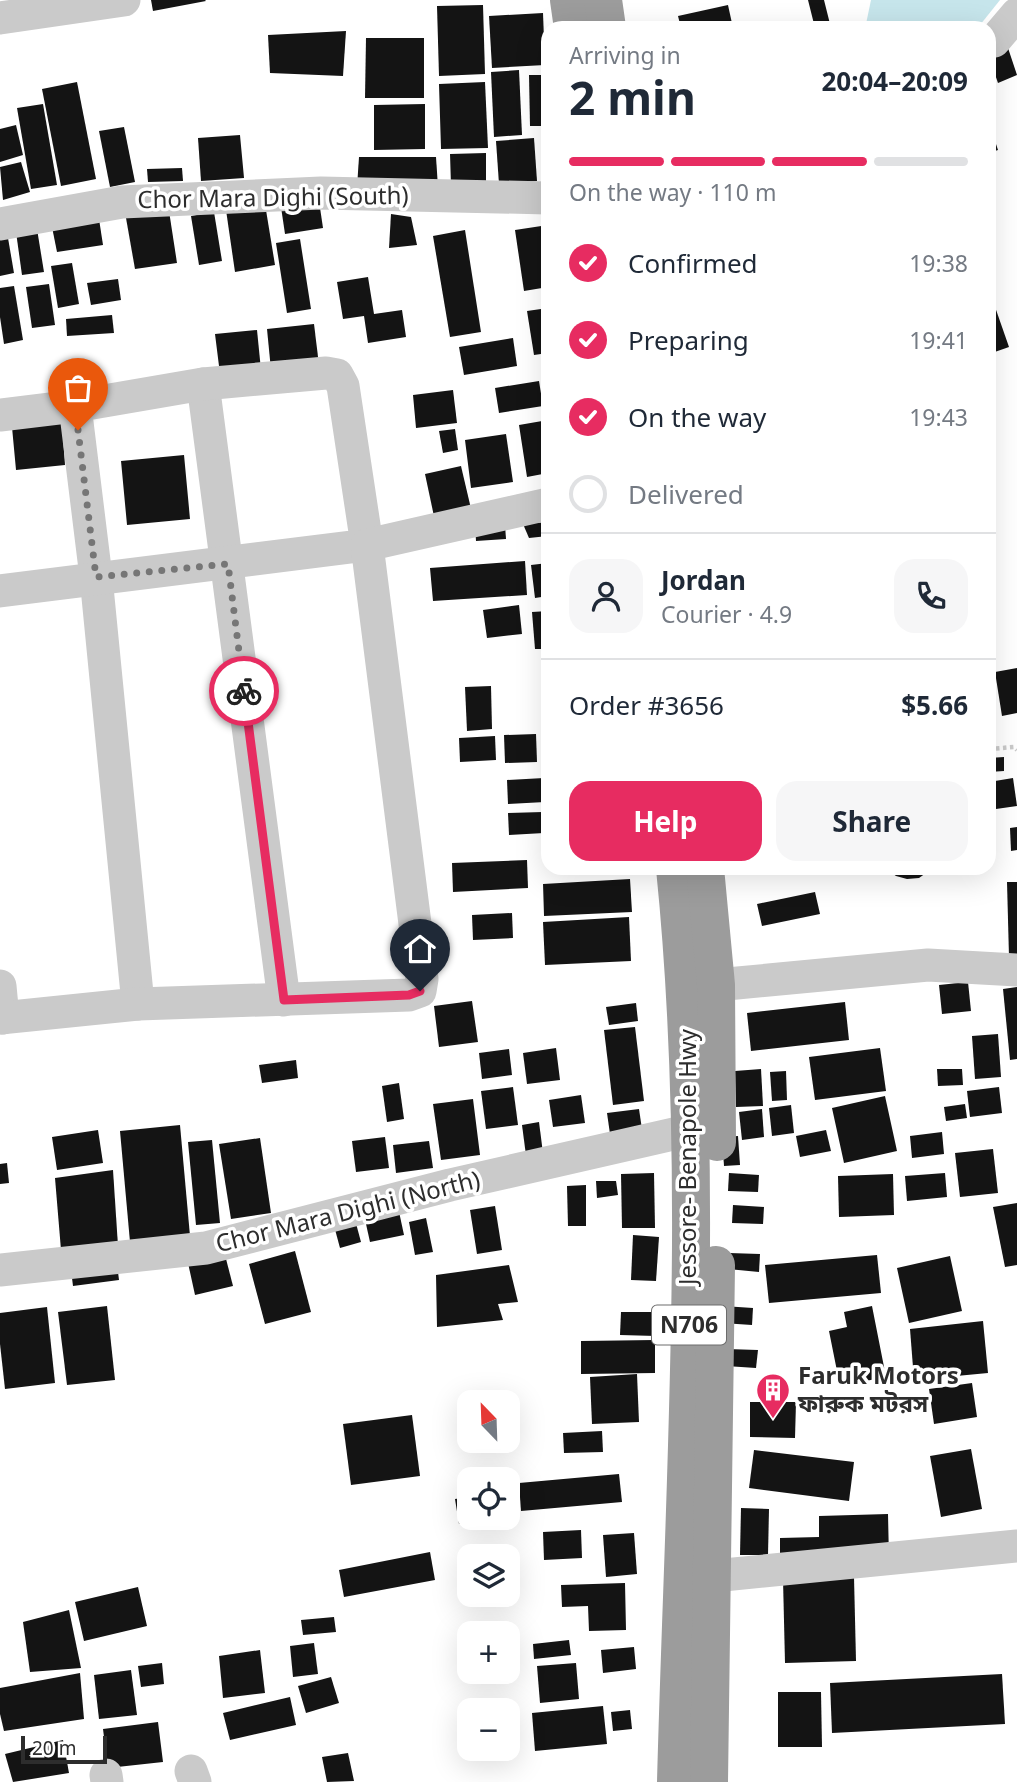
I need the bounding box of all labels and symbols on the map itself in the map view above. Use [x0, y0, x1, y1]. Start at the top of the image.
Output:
street label: Chor Mara Dighi (South) [137, 178, 409, 215]
pin [48, 358, 108, 430]
courier [209, 656, 279, 726]
pin [390, 919, 450, 991]
street label: Jessore- Benapole Hwy [670, 1028, 703, 1287]
street label: Chor Mara Dighi (North) [212, 1162, 483, 1259]
road number: N706 [652, 1306, 726, 1344]
place label: Faruk Motors ফারুক মটরস [797, 1358, 959, 1419]
building icon: Faruk Motors ফারুক মটরস [754, 1371, 792, 1420]
north arrow [457, 1390, 520, 1452]
scale bar [21, 1733, 107, 1765]

